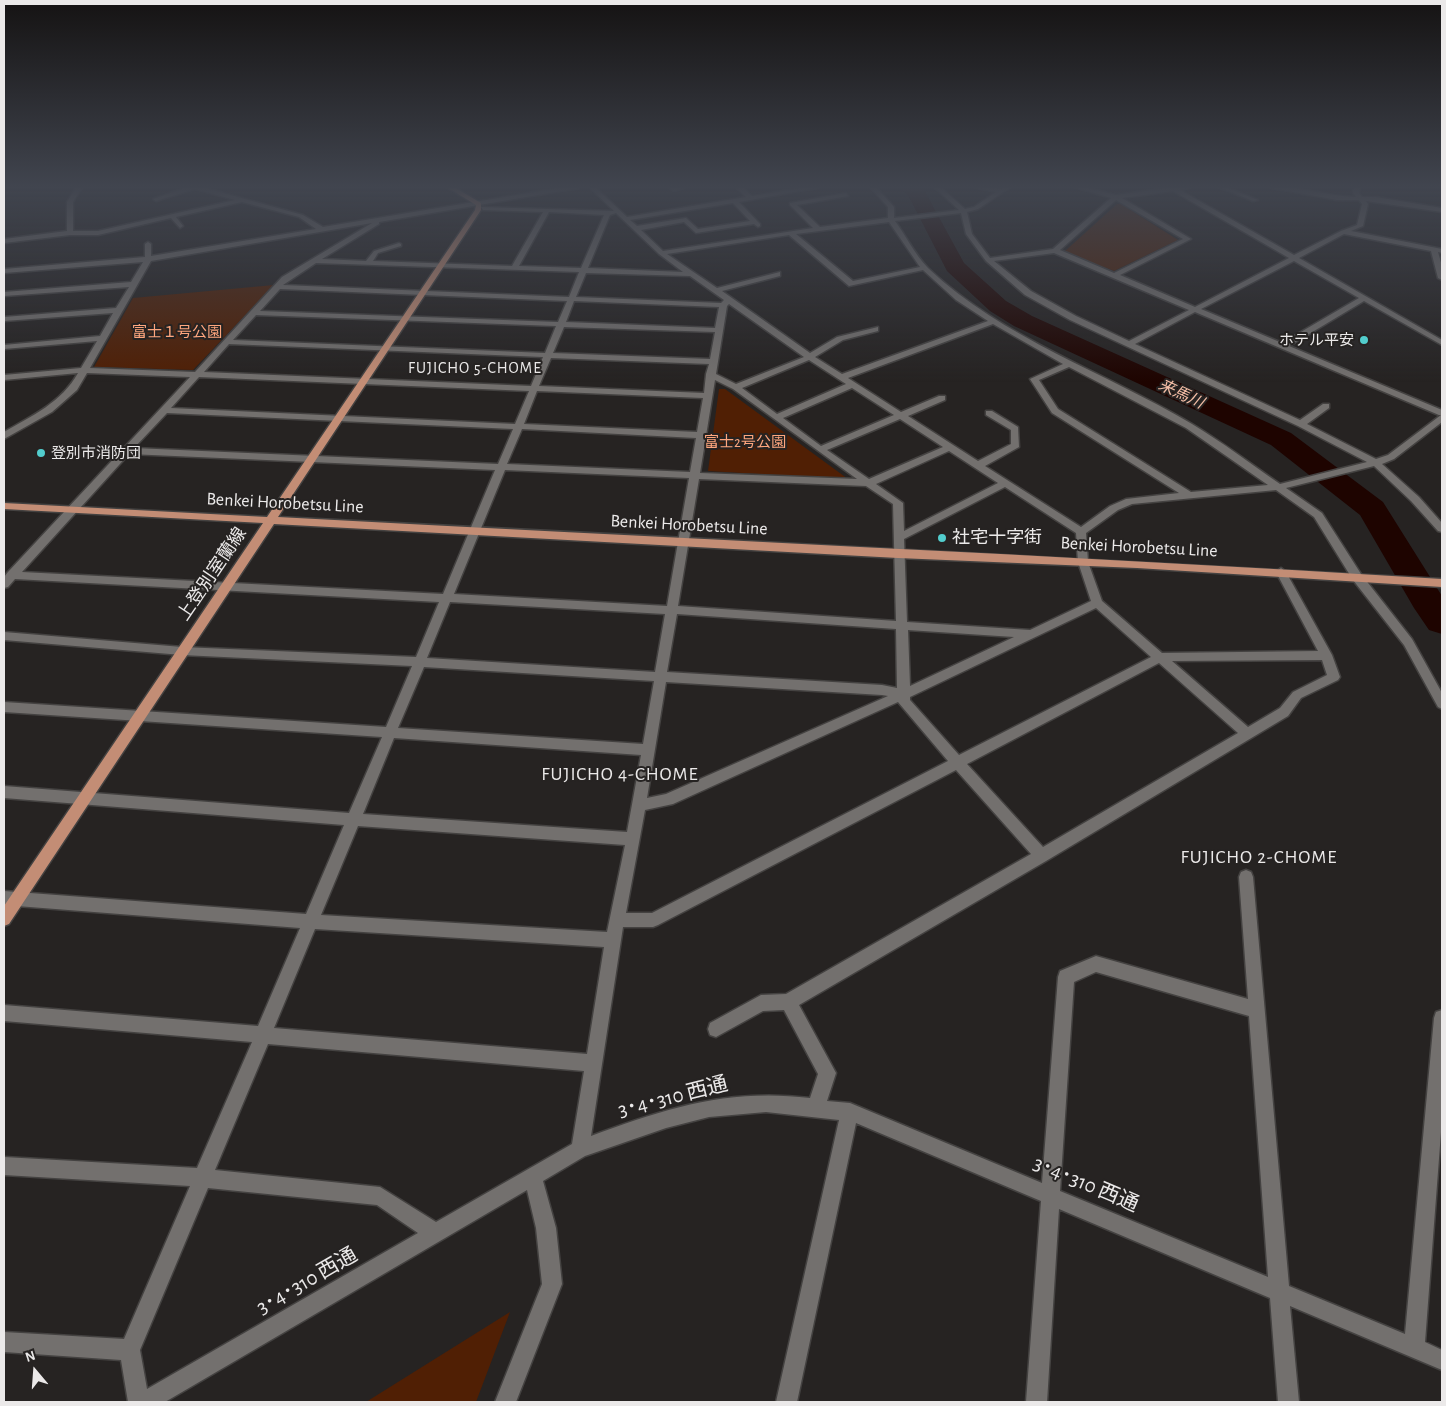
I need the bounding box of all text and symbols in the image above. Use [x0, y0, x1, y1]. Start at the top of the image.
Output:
park label: 富士１号公園 [132, 323, 222, 341]
place label: ホテル平安 [1279, 331, 1354, 349]
marker: ホテル平安 [1358, 334, 1370, 346]
district label: FUJICHO 5-CHOME [406, 358, 544, 378]
water label: 来馬川 [1155, 375, 1207, 413]
park label: 富士2号公園 [704, 433, 786, 451]
place label: 登別市消防団 [51, 444, 141, 462]
marker: 登別市消防団 [35, 447, 47, 459]
street label: Benkei Horobetsu Line [206, 488, 364, 518]
street label: Benkei Horobetsu Line [610, 510, 768, 540]
street label: 上登別室蘭線 [173, 523, 251, 625]
place label: 社宅十字街 [952, 527, 1042, 549]
marker: 社宅十字街 [936, 532, 948, 544]
street label: Benkei Horobetsu Line [1060, 532, 1218, 562]
district label: FUJICHO 4-CHOME [539, 763, 701, 785]
district label: FUJICHO 2-CHOME [1179, 846, 1339, 868]
street label: 3･4･310 西通 [616, 1071, 730, 1123]
street label: 3･4･310 西通 [1029, 1150, 1143, 1218]
street label: 3･4･310 西通 [252, 1242, 362, 1320]
north arrow [10, 1346, 60, 1396]
text: N [24, 1349, 37, 1365]

